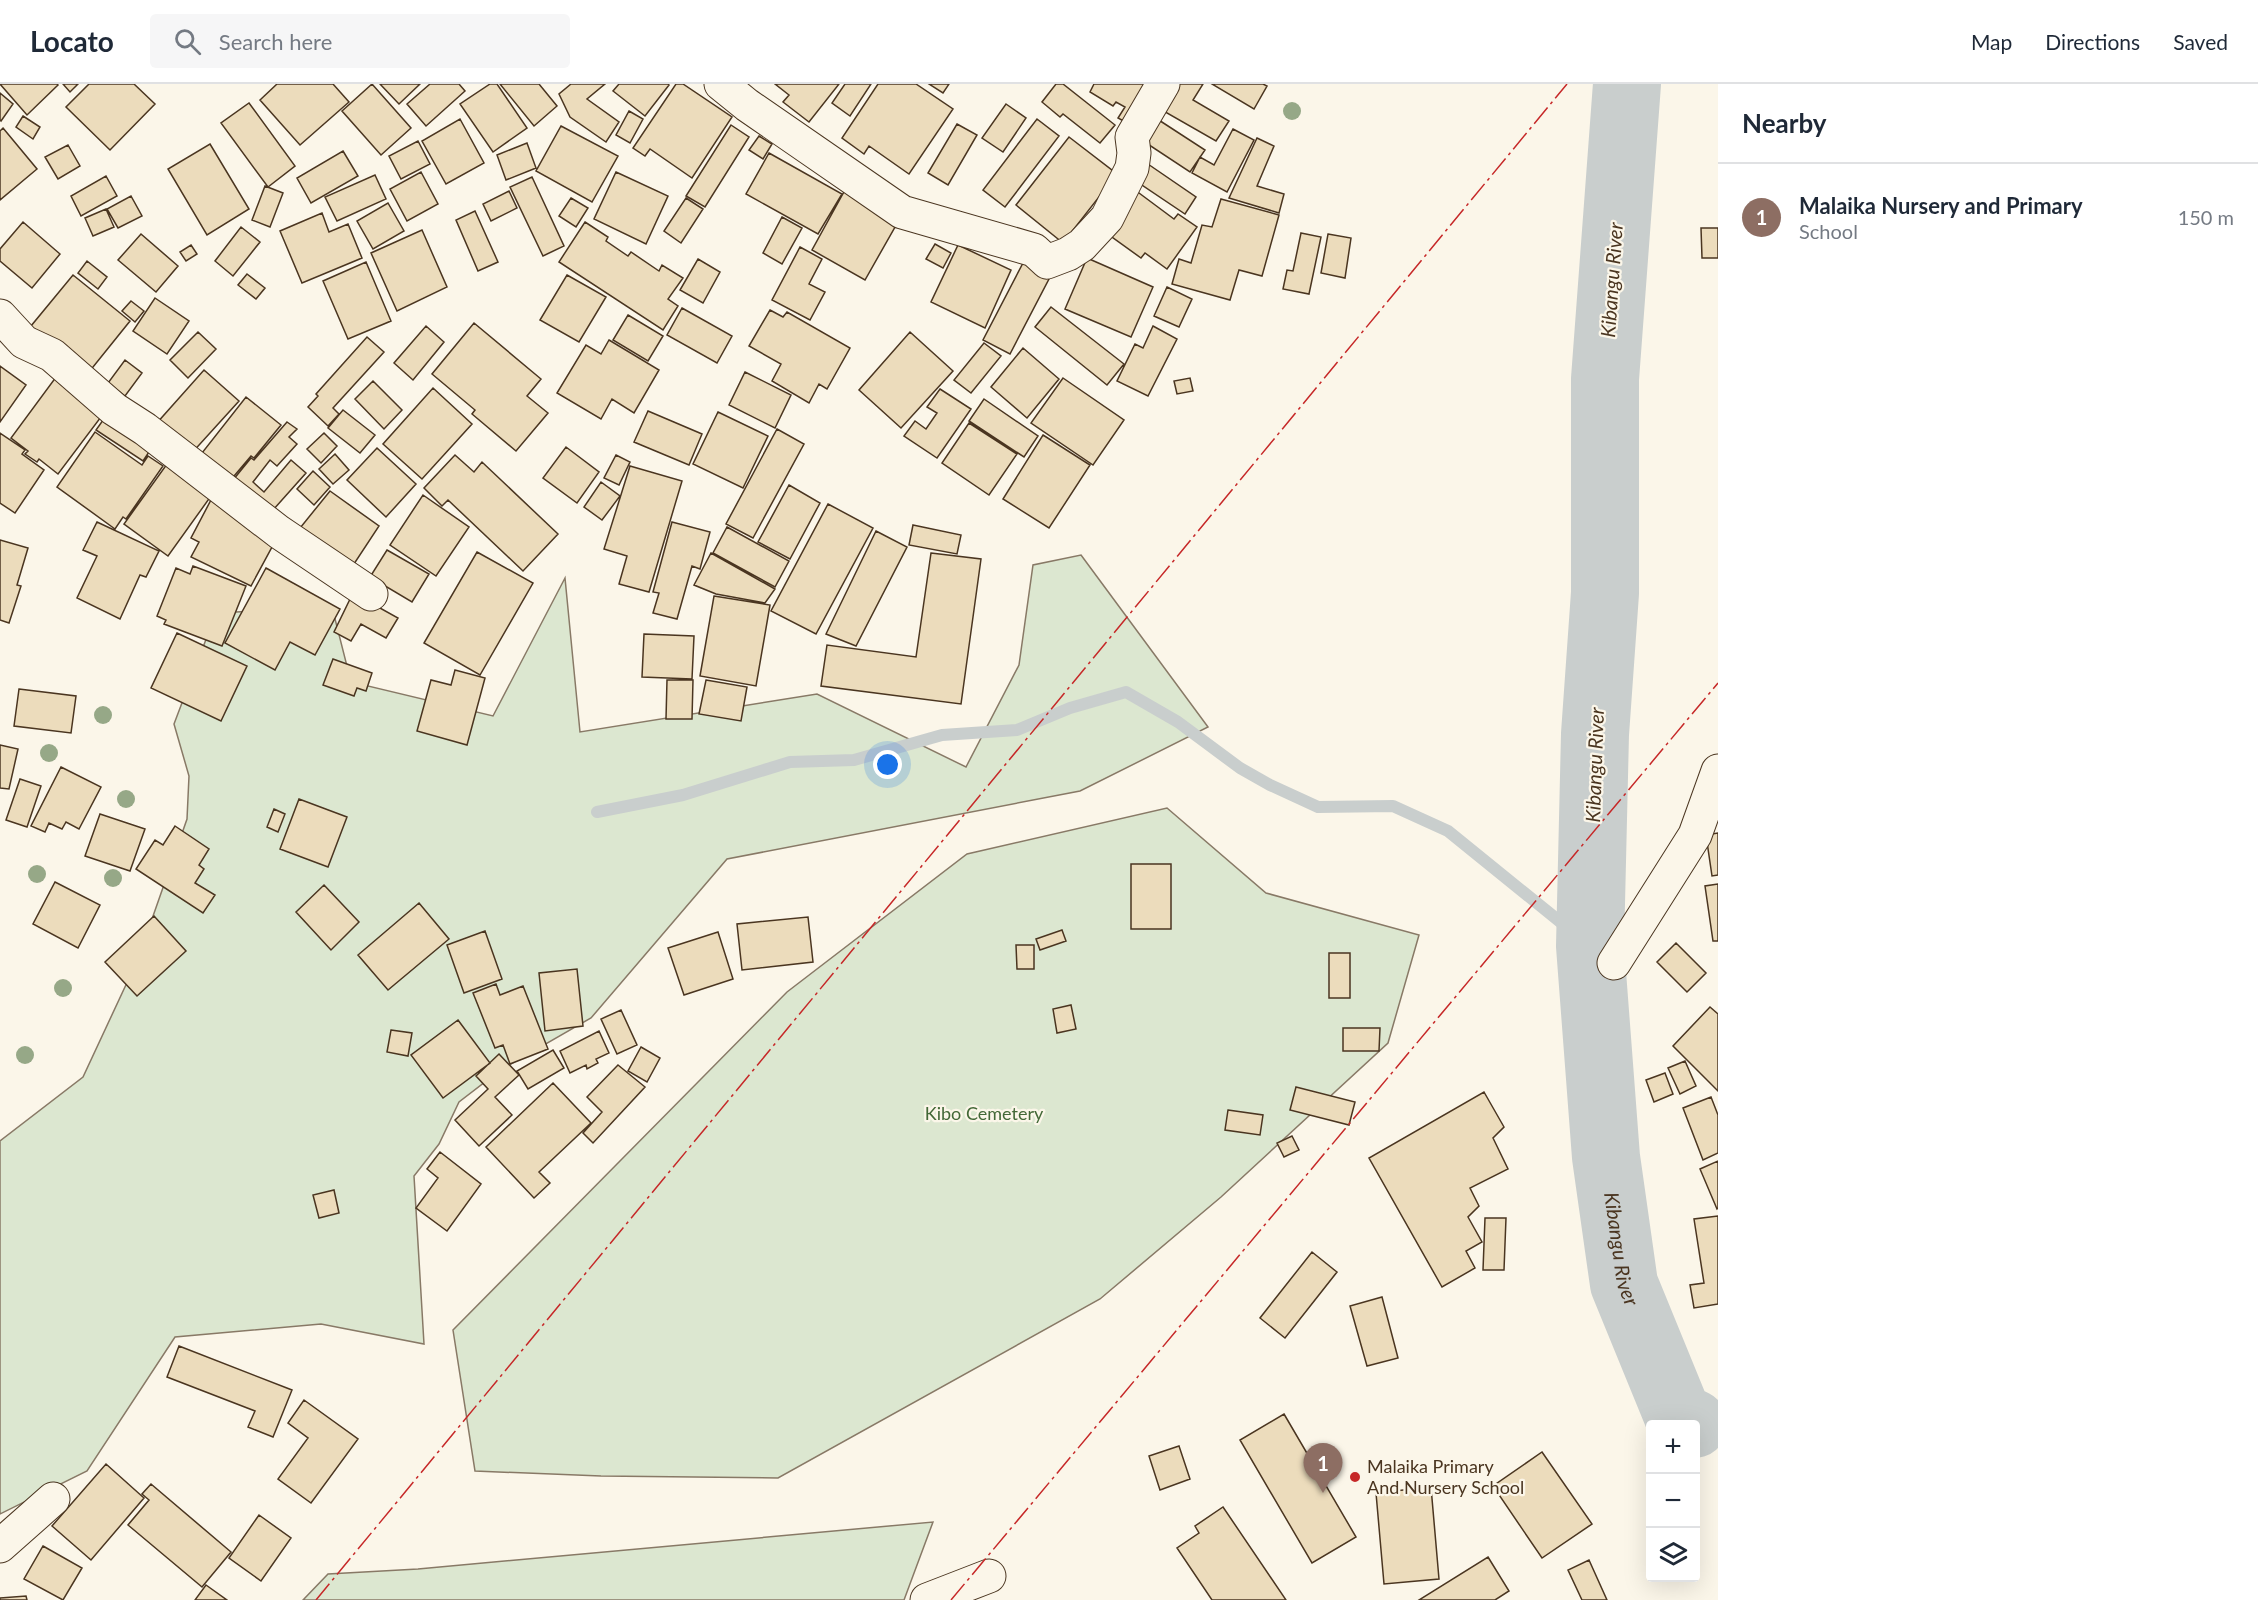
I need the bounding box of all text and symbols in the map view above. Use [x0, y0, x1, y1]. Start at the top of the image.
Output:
search box [150, 14, 570, 68]
text: Locato [30, 24, 114, 58]
icon: search [171, 25, 204, 58]
text: Search here [219, 28, 332, 55]
text: Map [1971, 29, 2012, 54]
text: Directions [2045, 29, 2140, 54]
text: Saved [2173, 29, 2228, 54]
text: Nearby [1742, 107, 1827, 139]
text: Malaika Nursery and Primary [1799, 192, 2083, 219]
text: 1 [1756, 205, 1767, 229]
text: 150 m [2178, 205, 2234, 229]
text: School [1799, 219, 1858, 243]
water label: Kibangu River [1595, 220, 1627, 338]
water label: Kibangu River [1580, 706, 1608, 823]
your location [873, 750, 902, 779]
park label: Kibo Cemetery [925, 1102, 1044, 1124]
water label: Kibangu River [1600, 1190, 1645, 1310]
map controls [1646, 1420, 1700, 1582]
button: + [1646, 1420, 1700, 1474]
pin: 1 [1304, 1444, 1342, 1493]
place label: Malaika Primary And Nursery School [1367, 1455, 1524, 1498]
marker: Malaika Primary And Nursery School [1348, 1470, 1362, 1484]
button: − [1646, 1474, 1700, 1528]
button: layers [1646, 1528, 1700, 1582]

